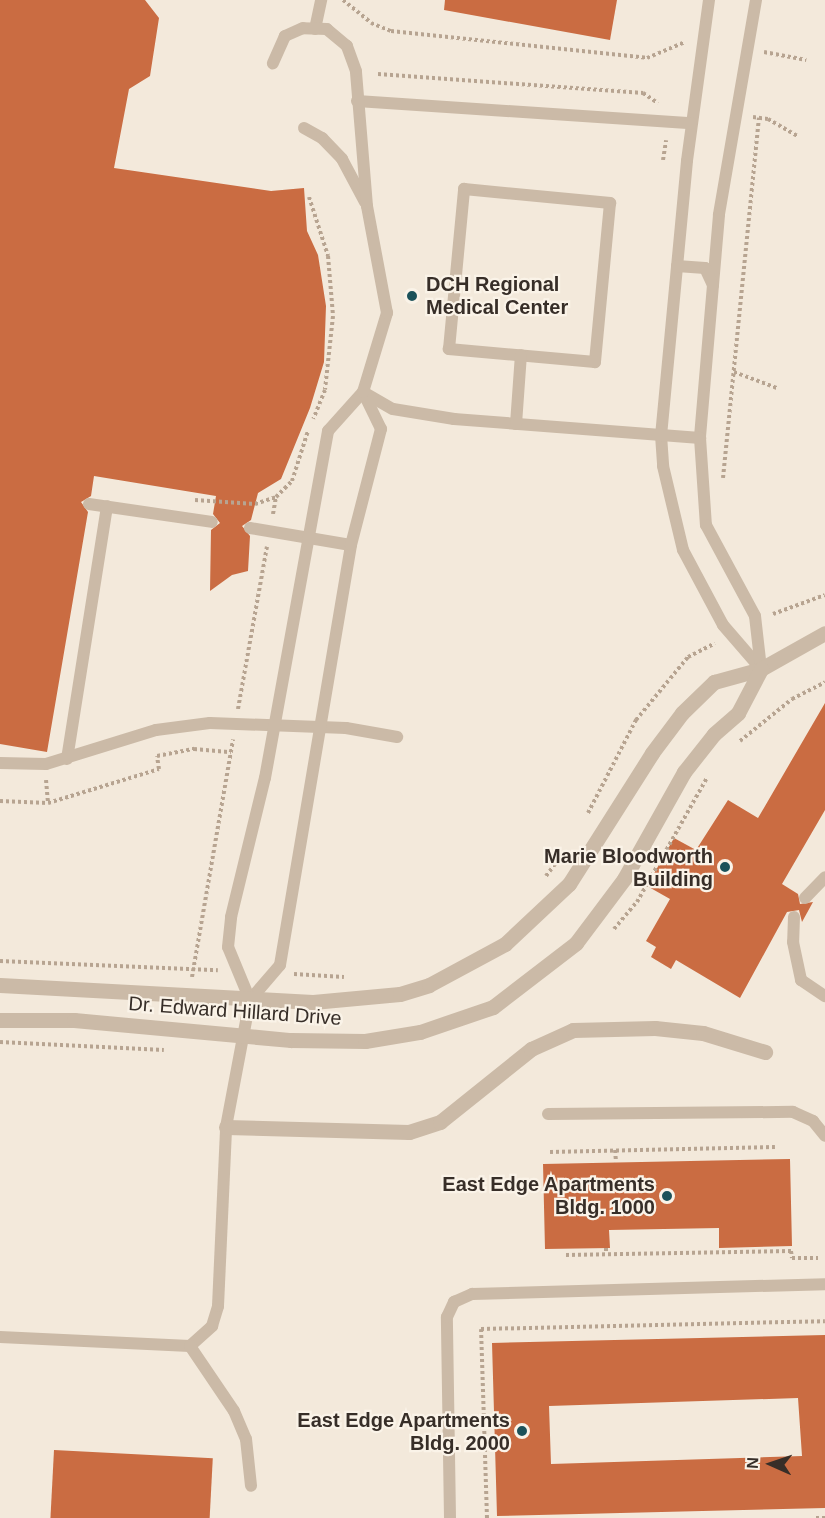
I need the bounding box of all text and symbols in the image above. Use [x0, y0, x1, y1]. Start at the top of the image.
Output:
place label: DCH Regional Medical Center [426, 272, 568, 319]
marker: DCH Regional Medical Center [403, 287, 421, 305]
place label: Marie Bloodworth Building [544, 844, 713, 891]
marker: Marie Bloodworth Building [718, 860, 732, 874]
street label: Dr. Edward Hillard Drive [128, 992, 342, 1030]
place label: East Edge Apartments Bldg. 1000 [442, 1172, 655, 1219]
marker: East Edge Apartments Bldg. 1000 [660, 1189, 674, 1203]
place label: East Edge Apartments Bldg. 2000 [297, 1408, 510, 1455]
marker: East Edge Apartments Bldg. 2000 [515, 1424, 529, 1438]
north arrow [741, 1434, 801, 1494]
text: N [744, 1457, 761, 1469]

